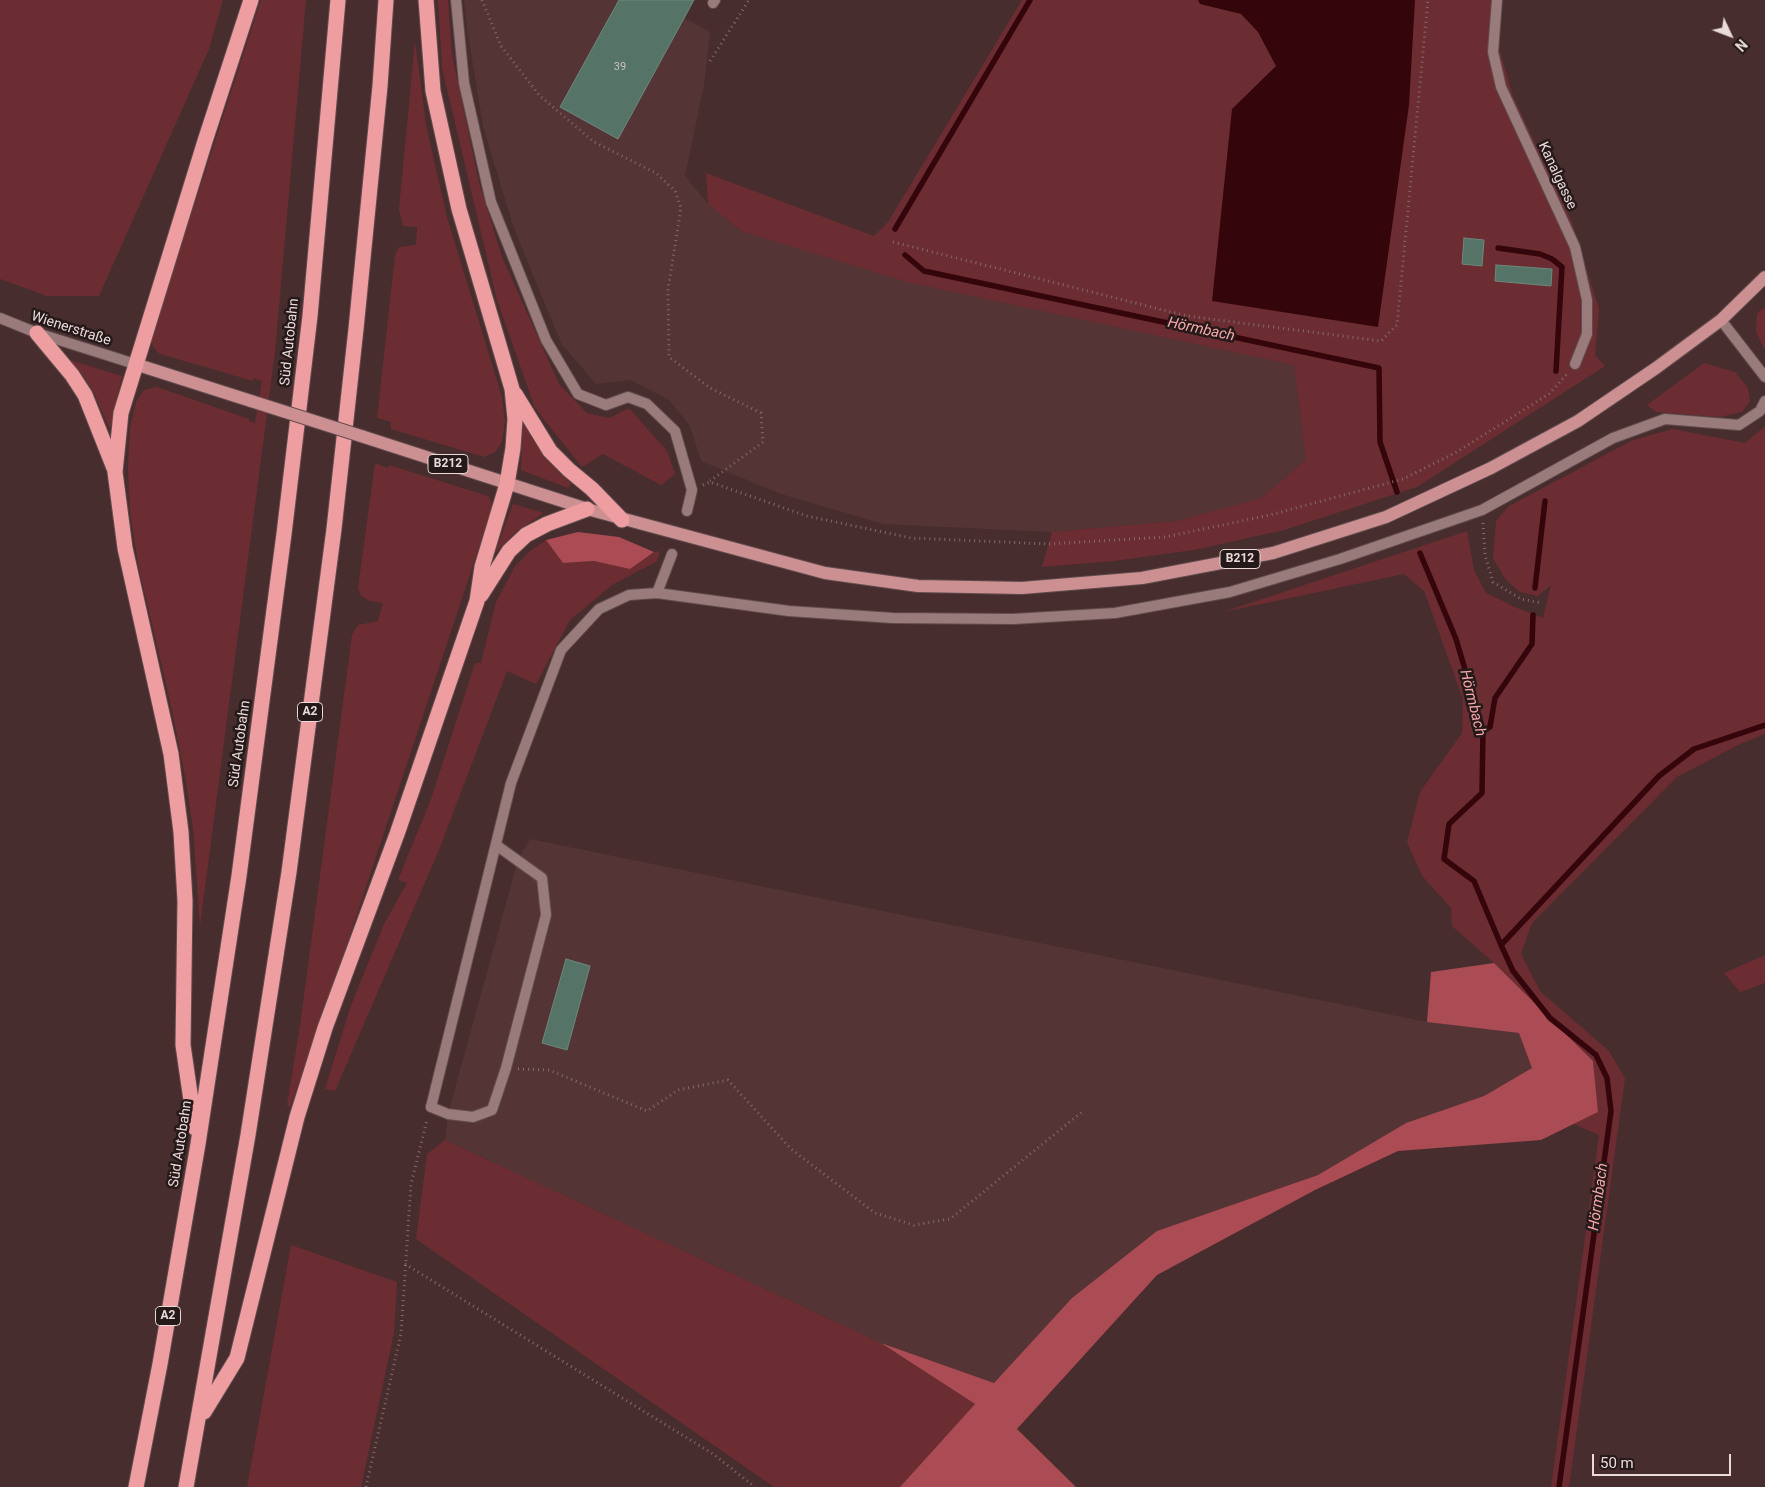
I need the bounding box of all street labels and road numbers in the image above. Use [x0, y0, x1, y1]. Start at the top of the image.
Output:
street label: Kanalgasse [1534, 140, 1580, 212]
street label: Süd Autobahn [277, 298, 303, 386]
street label: Wienerstraße [29, 308, 113, 350]
road number: B212 [428, 454, 468, 474]
road number: B212 [1220, 550, 1260, 568]
street label: Süd Autobahn [226, 699, 254, 789]
road number: A2 [298, 702, 322, 722]
street label: Süd Autobahn [166, 1099, 196, 1189]
road number: A2 [156, 1306, 180, 1325]

